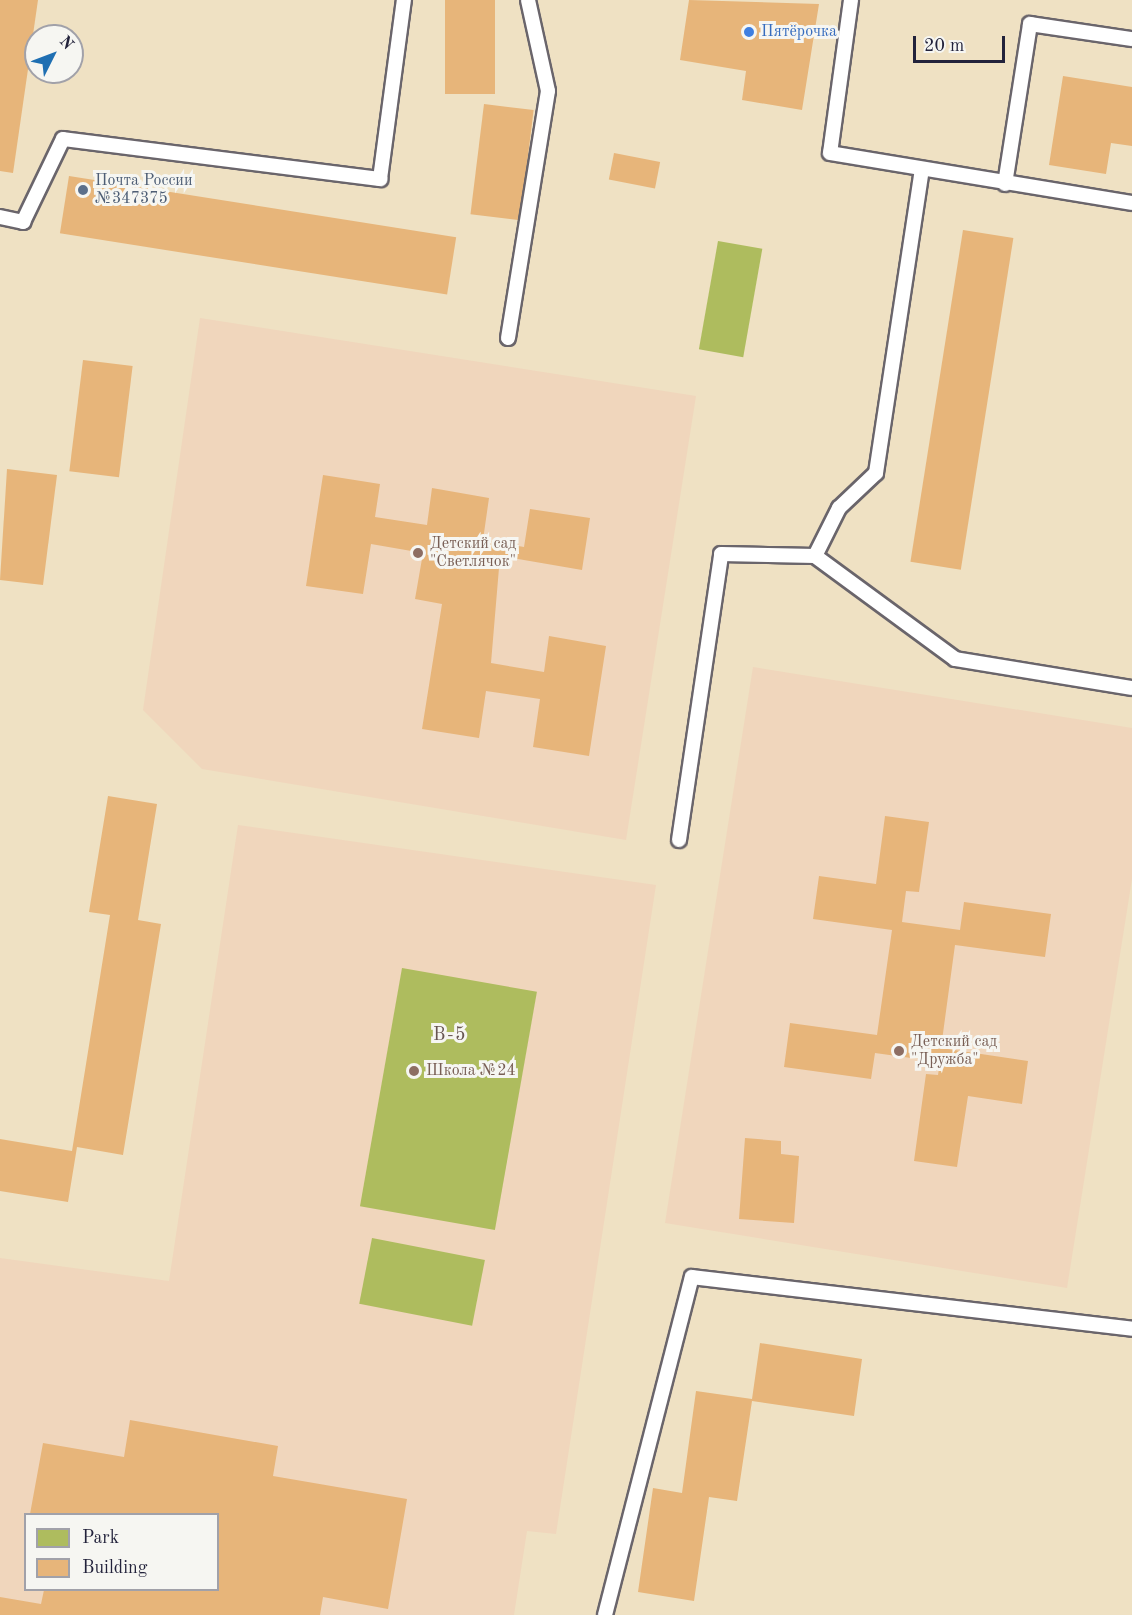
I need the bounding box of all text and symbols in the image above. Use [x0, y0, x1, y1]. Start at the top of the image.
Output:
place label: Пятёрочка [761, 22, 837, 42]
north arrow [24, 24, 84, 84]
scale bar [916, 24, 1008, 62]
marker: Пятёрочка [742, 25, 756, 39]
text: N [56, 33, 76, 53]
text: 20 m [924, 37, 964, 55]
place label: Почта России №347375 [95, 171, 193, 209]
marker: Почта России №347375 [76, 183, 90, 197]
place label: Детский сад "Светлячок" [430, 534, 516, 572]
marker: Детский сад "Светлячок" [411, 546, 425, 560]
district label: В-5 [433, 1024, 467, 1046]
place label: Детский сад "Дружба" [911, 1032, 997, 1070]
marker: Детский сад "Дружба" [892, 1044, 906, 1058]
place label: Школа №24 [426, 1061, 516, 1081]
marker: Школа №24 [407, 1064, 421, 1078]
legend [24, 1513, 219, 1591]
text: Park [82, 1529, 119, 1547]
text: Building [82, 1559, 147, 1577]

